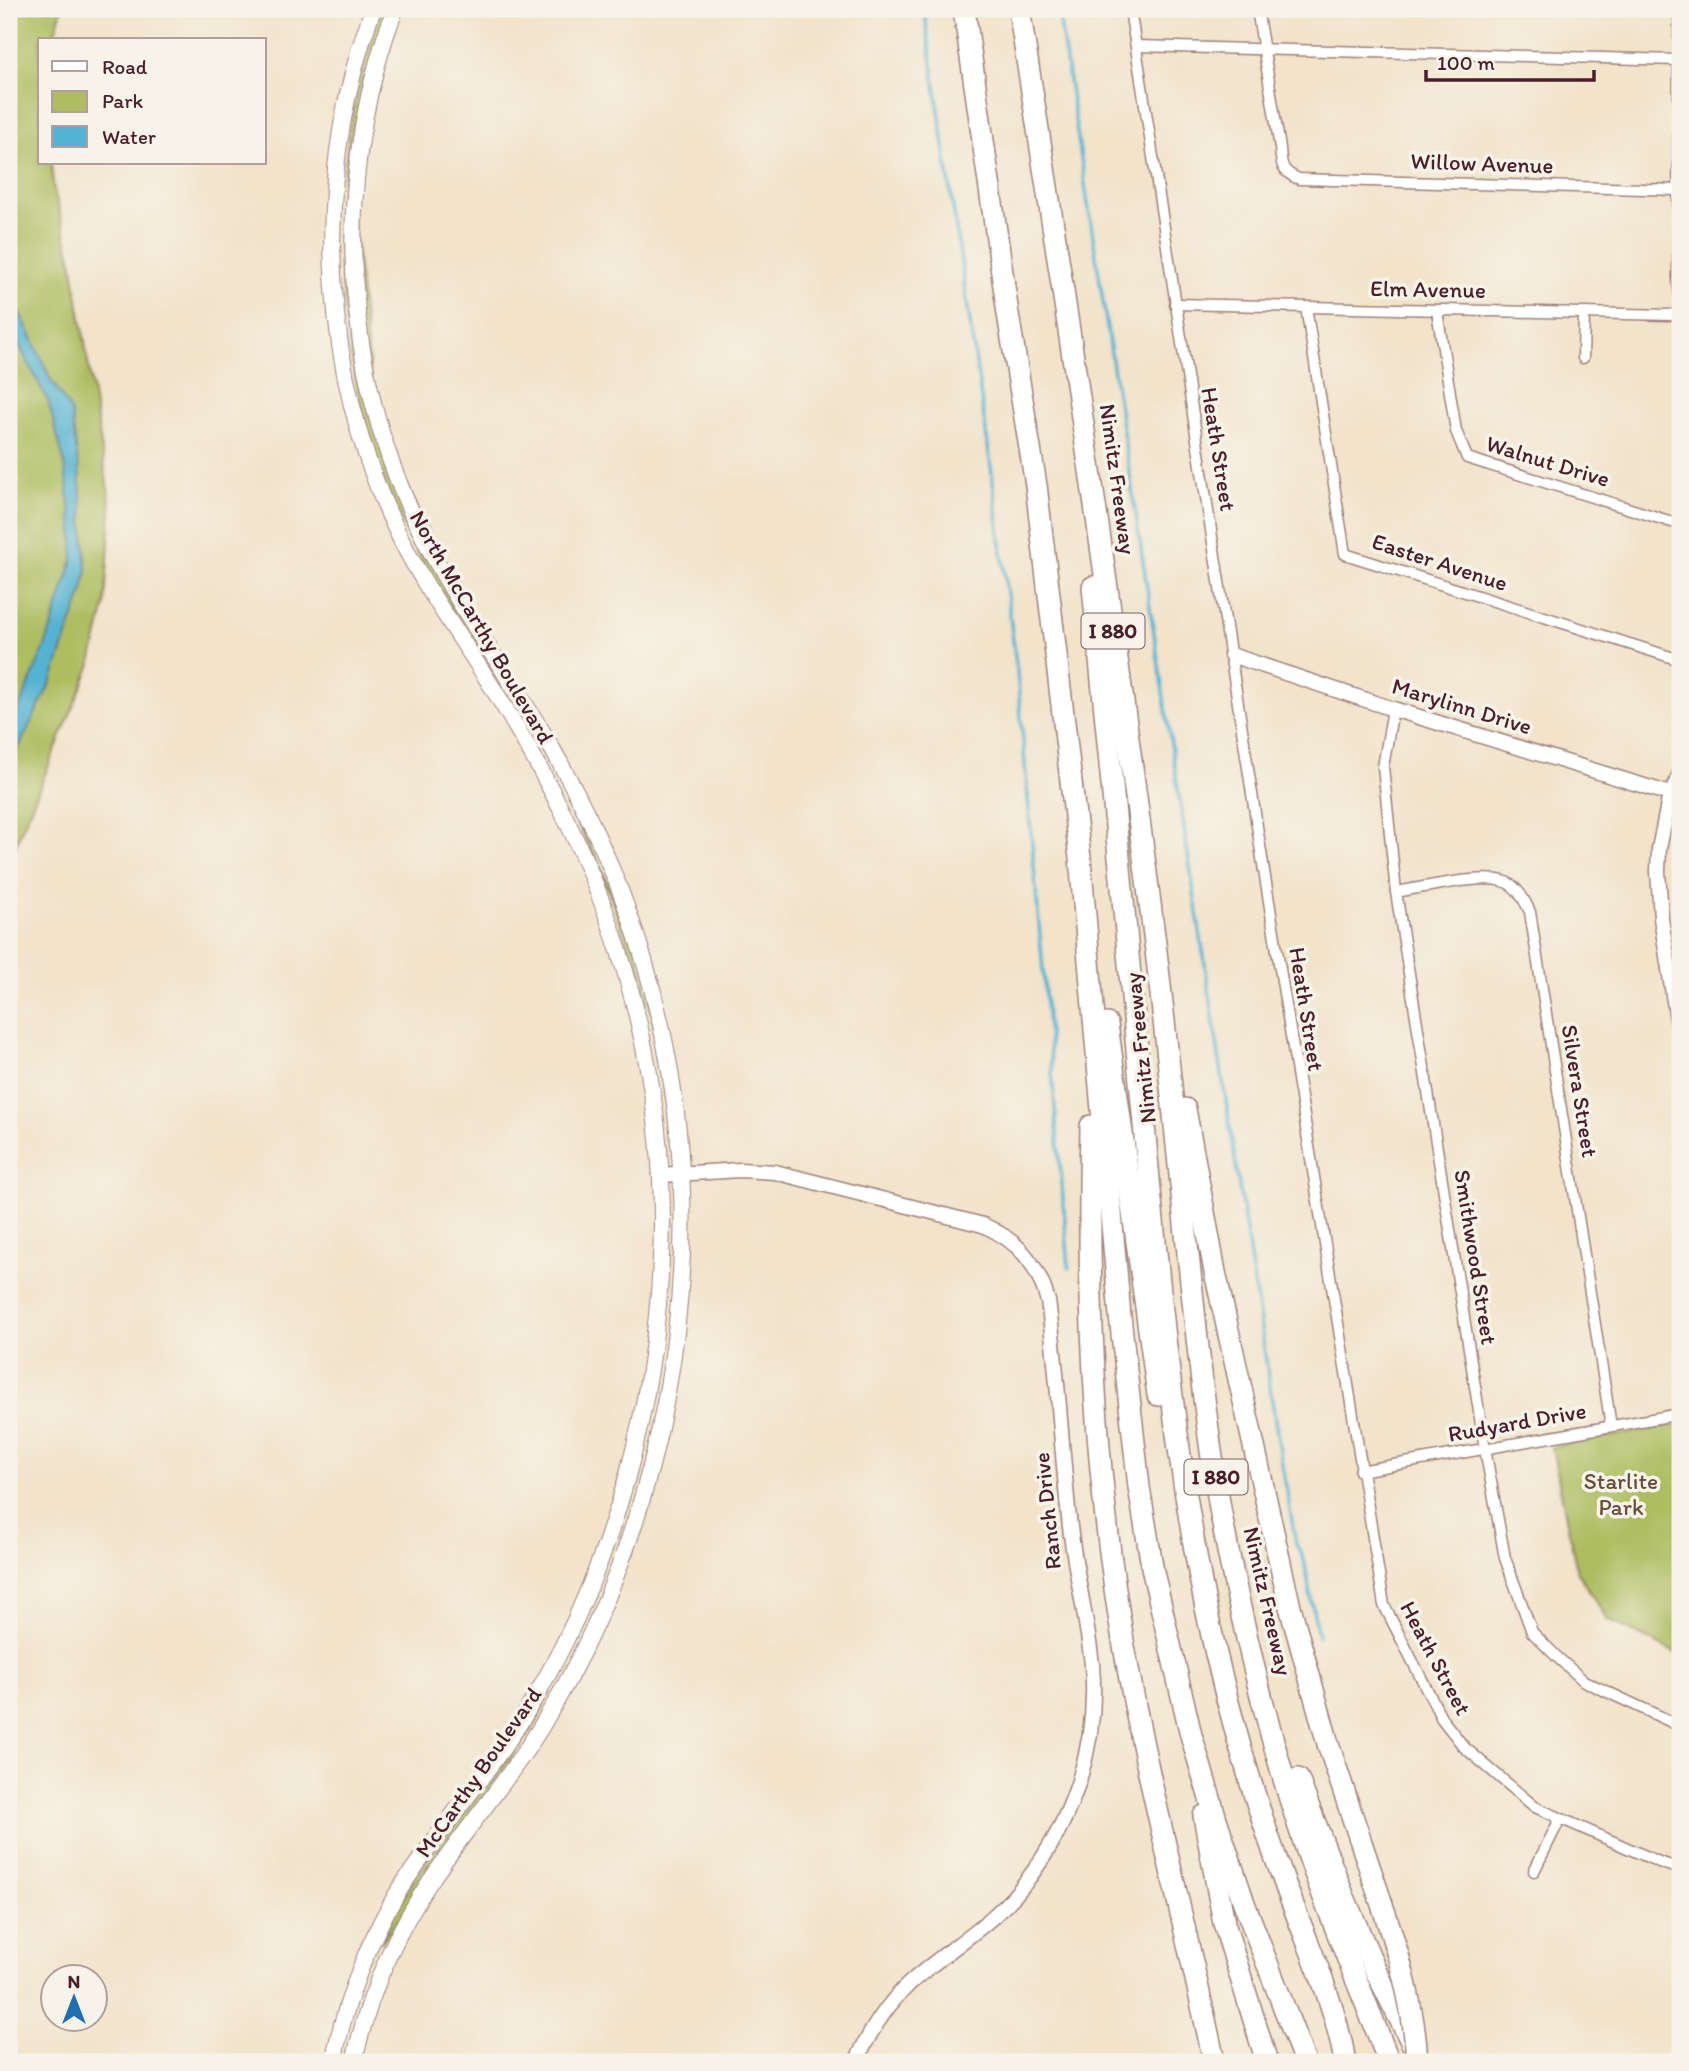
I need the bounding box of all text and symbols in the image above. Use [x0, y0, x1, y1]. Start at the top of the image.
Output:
legend [38, 38, 266, 164]
scale bar [1426, 38, 1594, 82]
text: 100 m [1437, 50, 1495, 75]
text: Road [102, 54, 148, 79]
text: Park [102, 88, 144, 113]
text: Water [102, 124, 156, 149]
street label: Willow Avenue [1410, 147, 1554, 179]
street label: Elm Avenue [1370, 274, 1486, 304]
street label: Heath Street [1195, 385, 1243, 513]
street label: Nimitz Freeway [1094, 402, 1142, 556]
street label: Walnut Drive [1483, 429, 1613, 493]
street label: North McCarthy Boulevard [404, 505, 561, 749]
street label: Easter Avenue [1369, 527, 1511, 597]
road number: I 880 [1082, 614, 1144, 648]
street label: Marylinn Drive [1389, 671, 1535, 741]
street label: Heath Street [1283, 945, 1331, 1073]
street label: Nimitz Freeway [1118, 971, 1162, 1125]
street label: Silvera Street [1556, 1023, 1604, 1160]
street label: Smithwood Street [1448, 1168, 1504, 1347]
street label: Rudyard Drive [1446, 1396, 1588, 1448]
street label: Ranch Drive [1027, 1451, 1067, 1571]
road number: I 880 [1184, 1460, 1248, 1494]
park label: Starlite Park [1584, 1467, 1658, 1521]
street label: Nimitz Freeway [1237, 1524, 1299, 1678]
street label: Heath Street [1394, 1596, 1478, 1720]
street label: McCarthy Boulevard [409, 1681, 548, 1863]
north arrow [38, 1962, 108, 2032]
text: N [68, 1970, 80, 1993]

